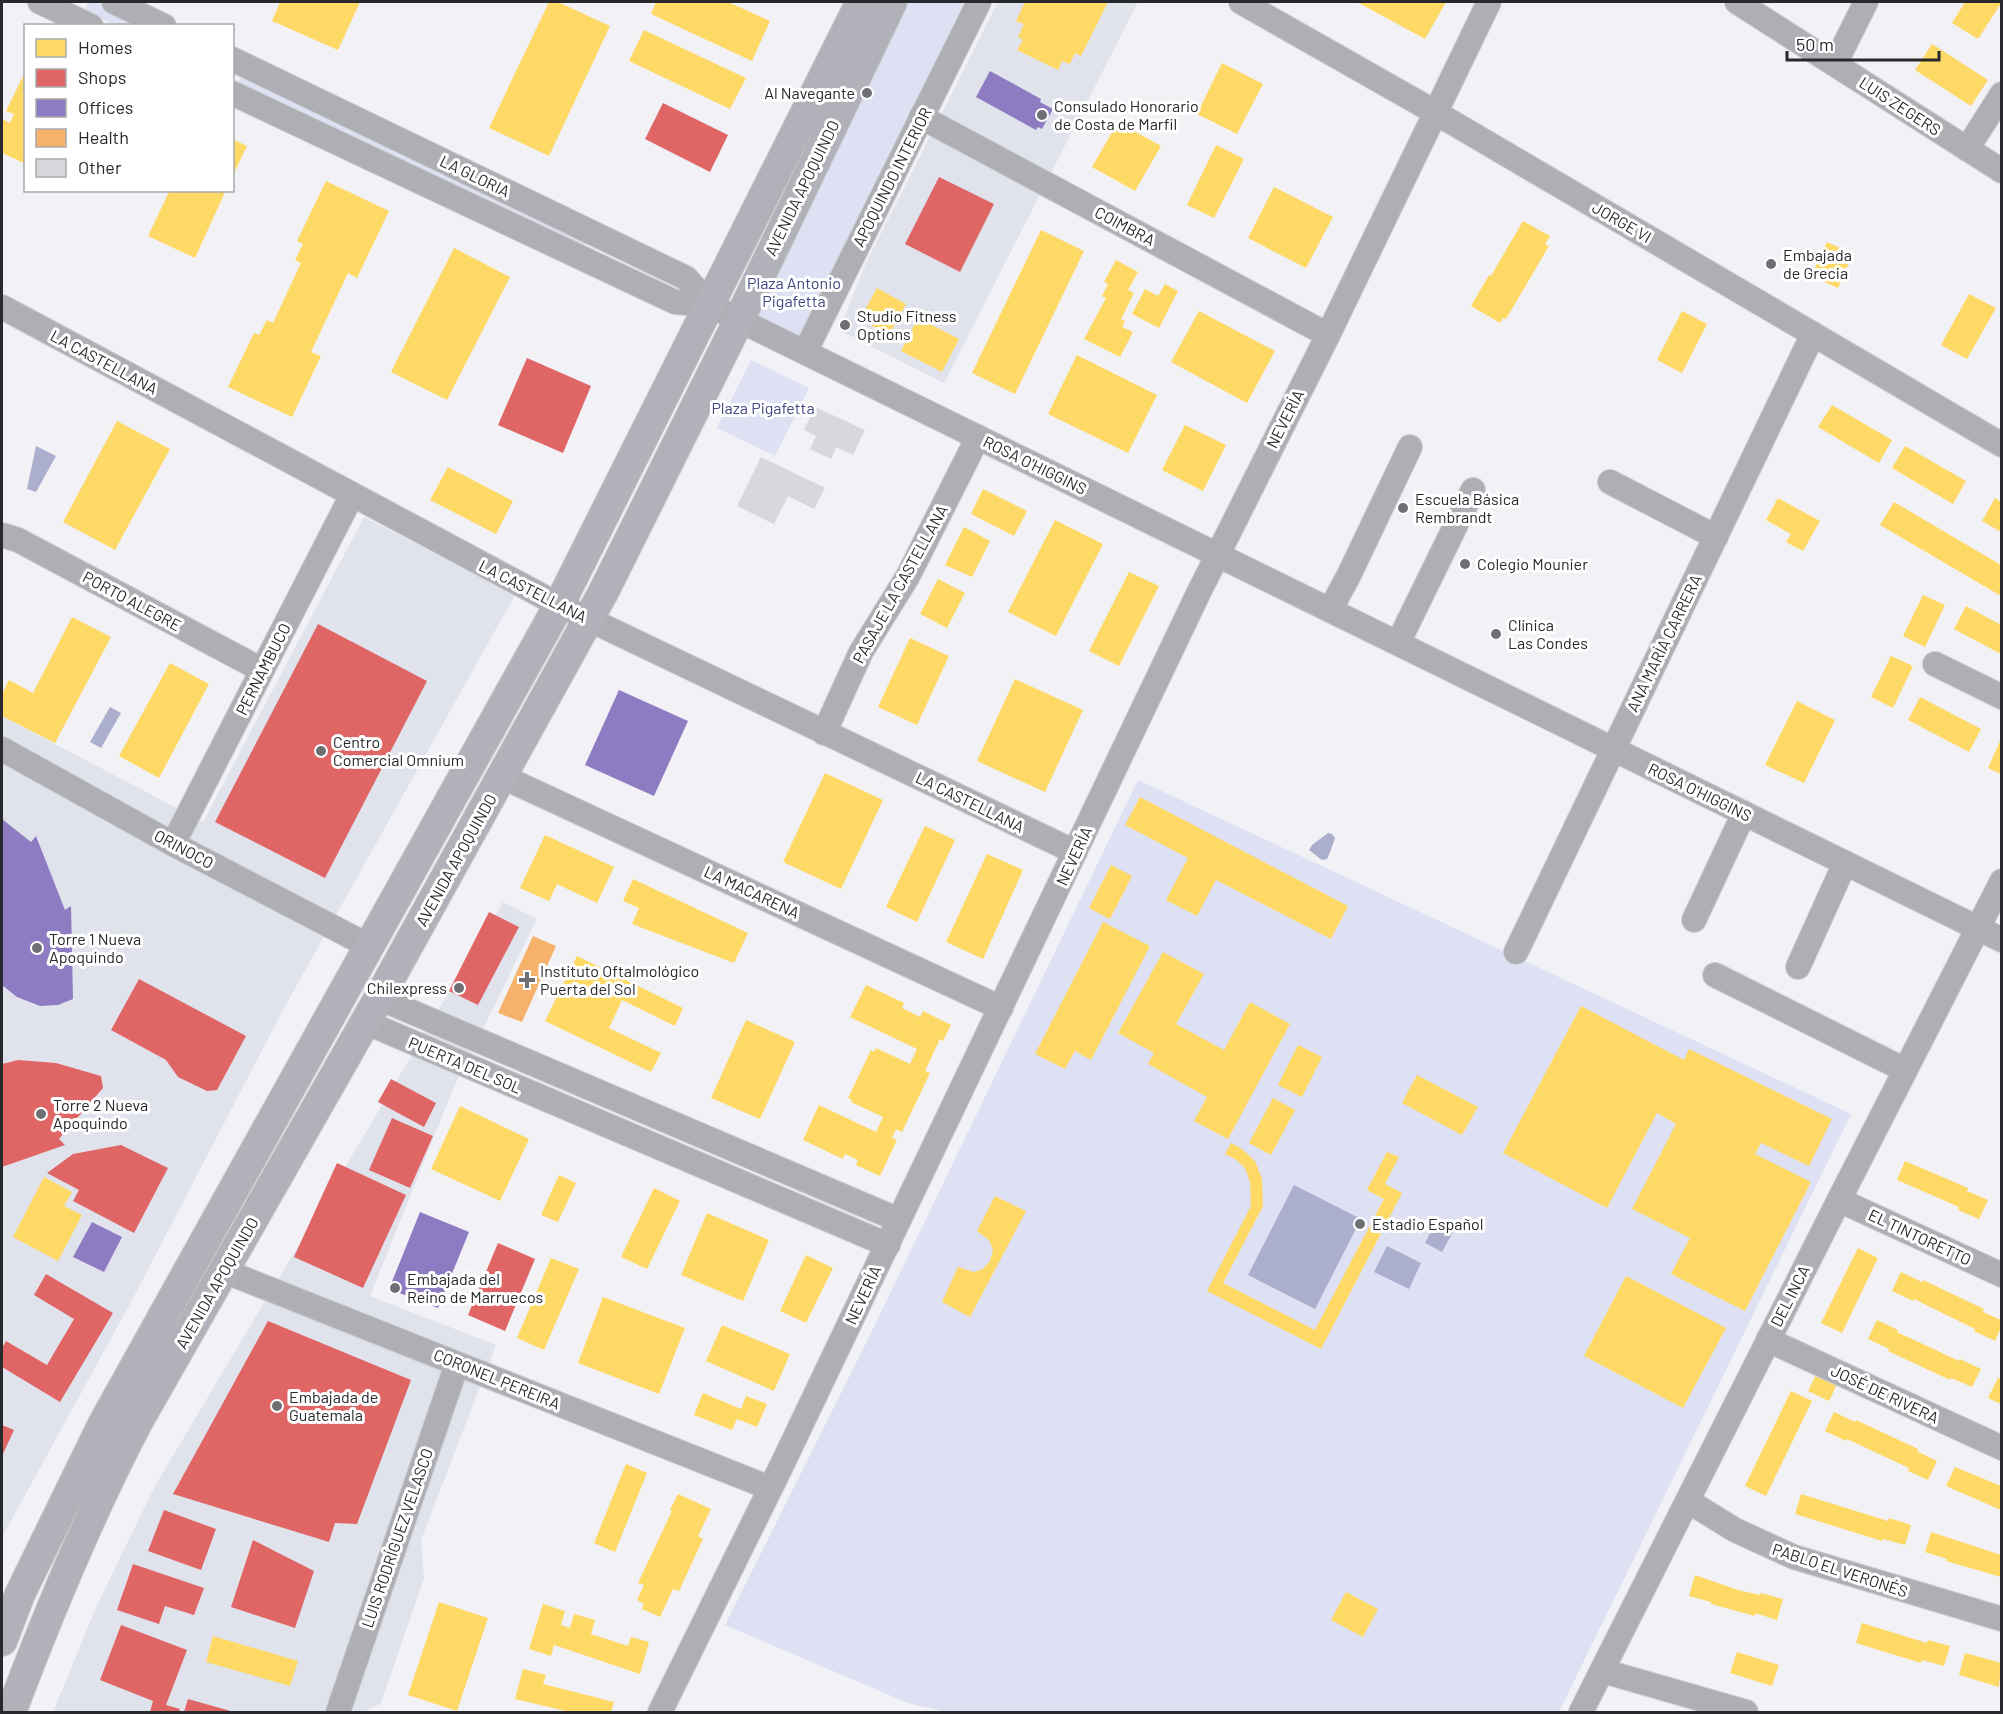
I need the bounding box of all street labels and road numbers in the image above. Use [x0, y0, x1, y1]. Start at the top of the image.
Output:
street label: LUIS ZEGERS [1856, 72, 1945, 139]
street label: APOQUINDO INTERIOR [848, 104, 935, 250]
street label: AVENIDA APOQUINDO [760, 117, 843, 259]
street label: LA GLORIA [437, 151, 513, 201]
street label: JORGE VI [1589, 197, 1655, 246]
street label: COIMBRA [1092, 202, 1159, 249]
street label: LA CASTELLANA [48, 325, 161, 398]
street label: NEVERÍA [1262, 386, 1307, 451]
street label: ROSA O'HIGGINS [980, 431, 1090, 498]
street label: PASAJE LA CASTELLANA [848, 501, 951, 666]
street label: LA CASTELLANA [476, 555, 591, 626]
street label: PORTO ALEGRE [80, 567, 185, 634]
street label: ANA MARÍA CARRERA [1622, 571, 1705, 714]
street label: PERNAMBUCO [231, 620, 294, 718]
street label: ROSA O'HIGGINS [1645, 758, 1755, 825]
street label: LA CASTELLANA [913, 767, 1028, 836]
street label: AVENIDA APOQUINDO [411, 790, 500, 929]
street label: NEVERÍA [1052, 823, 1096, 888]
street label: ORINOCO [151, 825, 217, 872]
street label: LA MACARENA [702, 861, 803, 922]
street label: PUERTA DEL SOL [406, 1032, 524, 1097]
street label: EL TINTORETTO [1866, 1204, 1975, 1269]
street label: AVENIDA APOQUINDO [171, 1214, 262, 1352]
street label: NEVERÍA [841, 1262, 885, 1327]
street label: DEL INCA [1766, 1262, 1813, 1330]
street label: CORONEL PEREIRA [431, 1344, 564, 1413]
street label: JOSÉ DE RIVERA [1828, 1360, 1942, 1427]
street label: LUIS RODRÍGUEZ VELASCO [357, 1446, 436, 1630]
street label: PABLO EL VERONÉS [1770, 1539, 1910, 1600]

